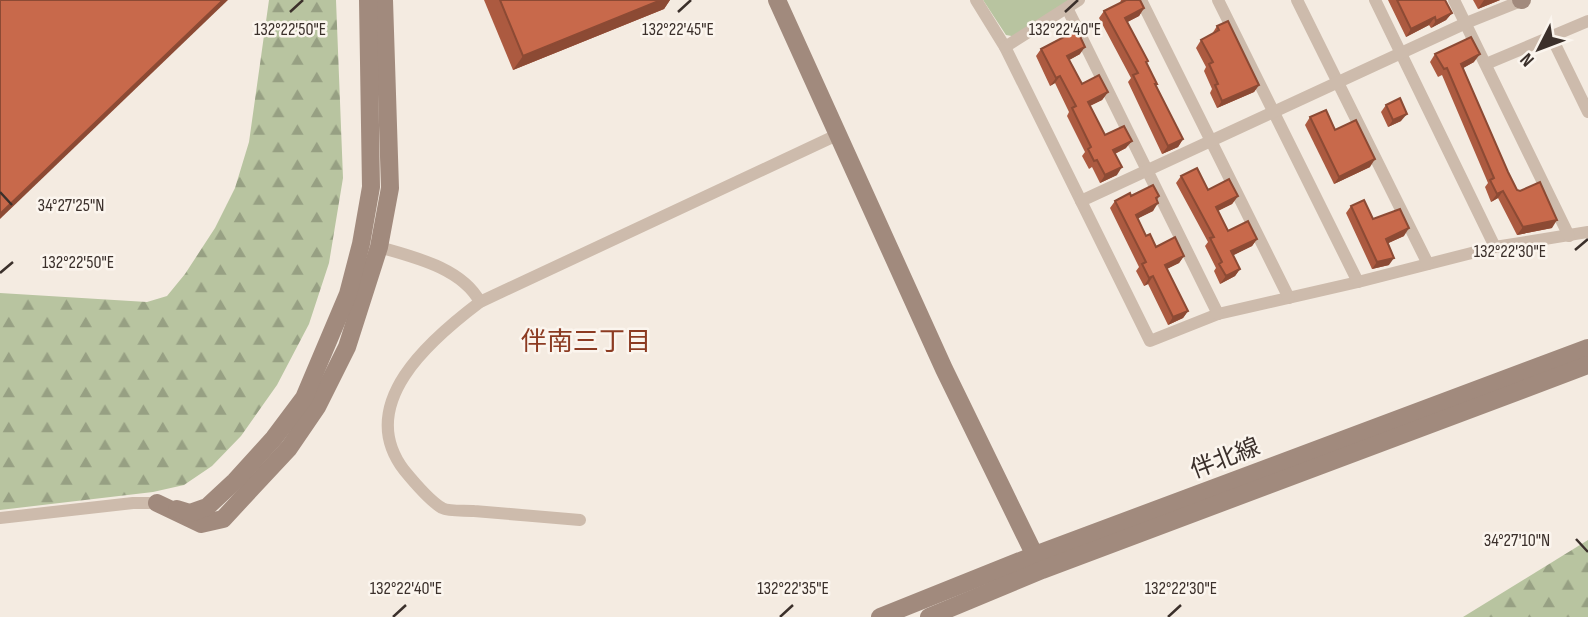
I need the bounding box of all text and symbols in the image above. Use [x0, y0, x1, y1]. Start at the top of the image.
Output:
north arrow [1504, 14, 1574, 84]
text: 132°22'50"E [254, 19, 326, 40]
text: 132°22'45"E [642, 19, 714, 40]
text: 132°22'40"E [1029, 19, 1101, 40]
text: N [1516, 48, 1539, 71]
text: 34°27'25"N [38, 195, 104, 216]
text: 132°22'30"E [1474, 241, 1546, 262]
text: 132°22'50"E [42, 252, 114, 273]
district label: 伴南三丁目 [521, 327, 651, 358]
street label: 伴北線 [1186, 432, 1264, 485]
text: 34°27'10"N [1484, 530, 1550, 551]
text: 132°22'40"E [370, 578, 442, 599]
text: 132°22'35"E [757, 578, 829, 599]
text: 132°22'30"E [1145, 578, 1217, 599]

